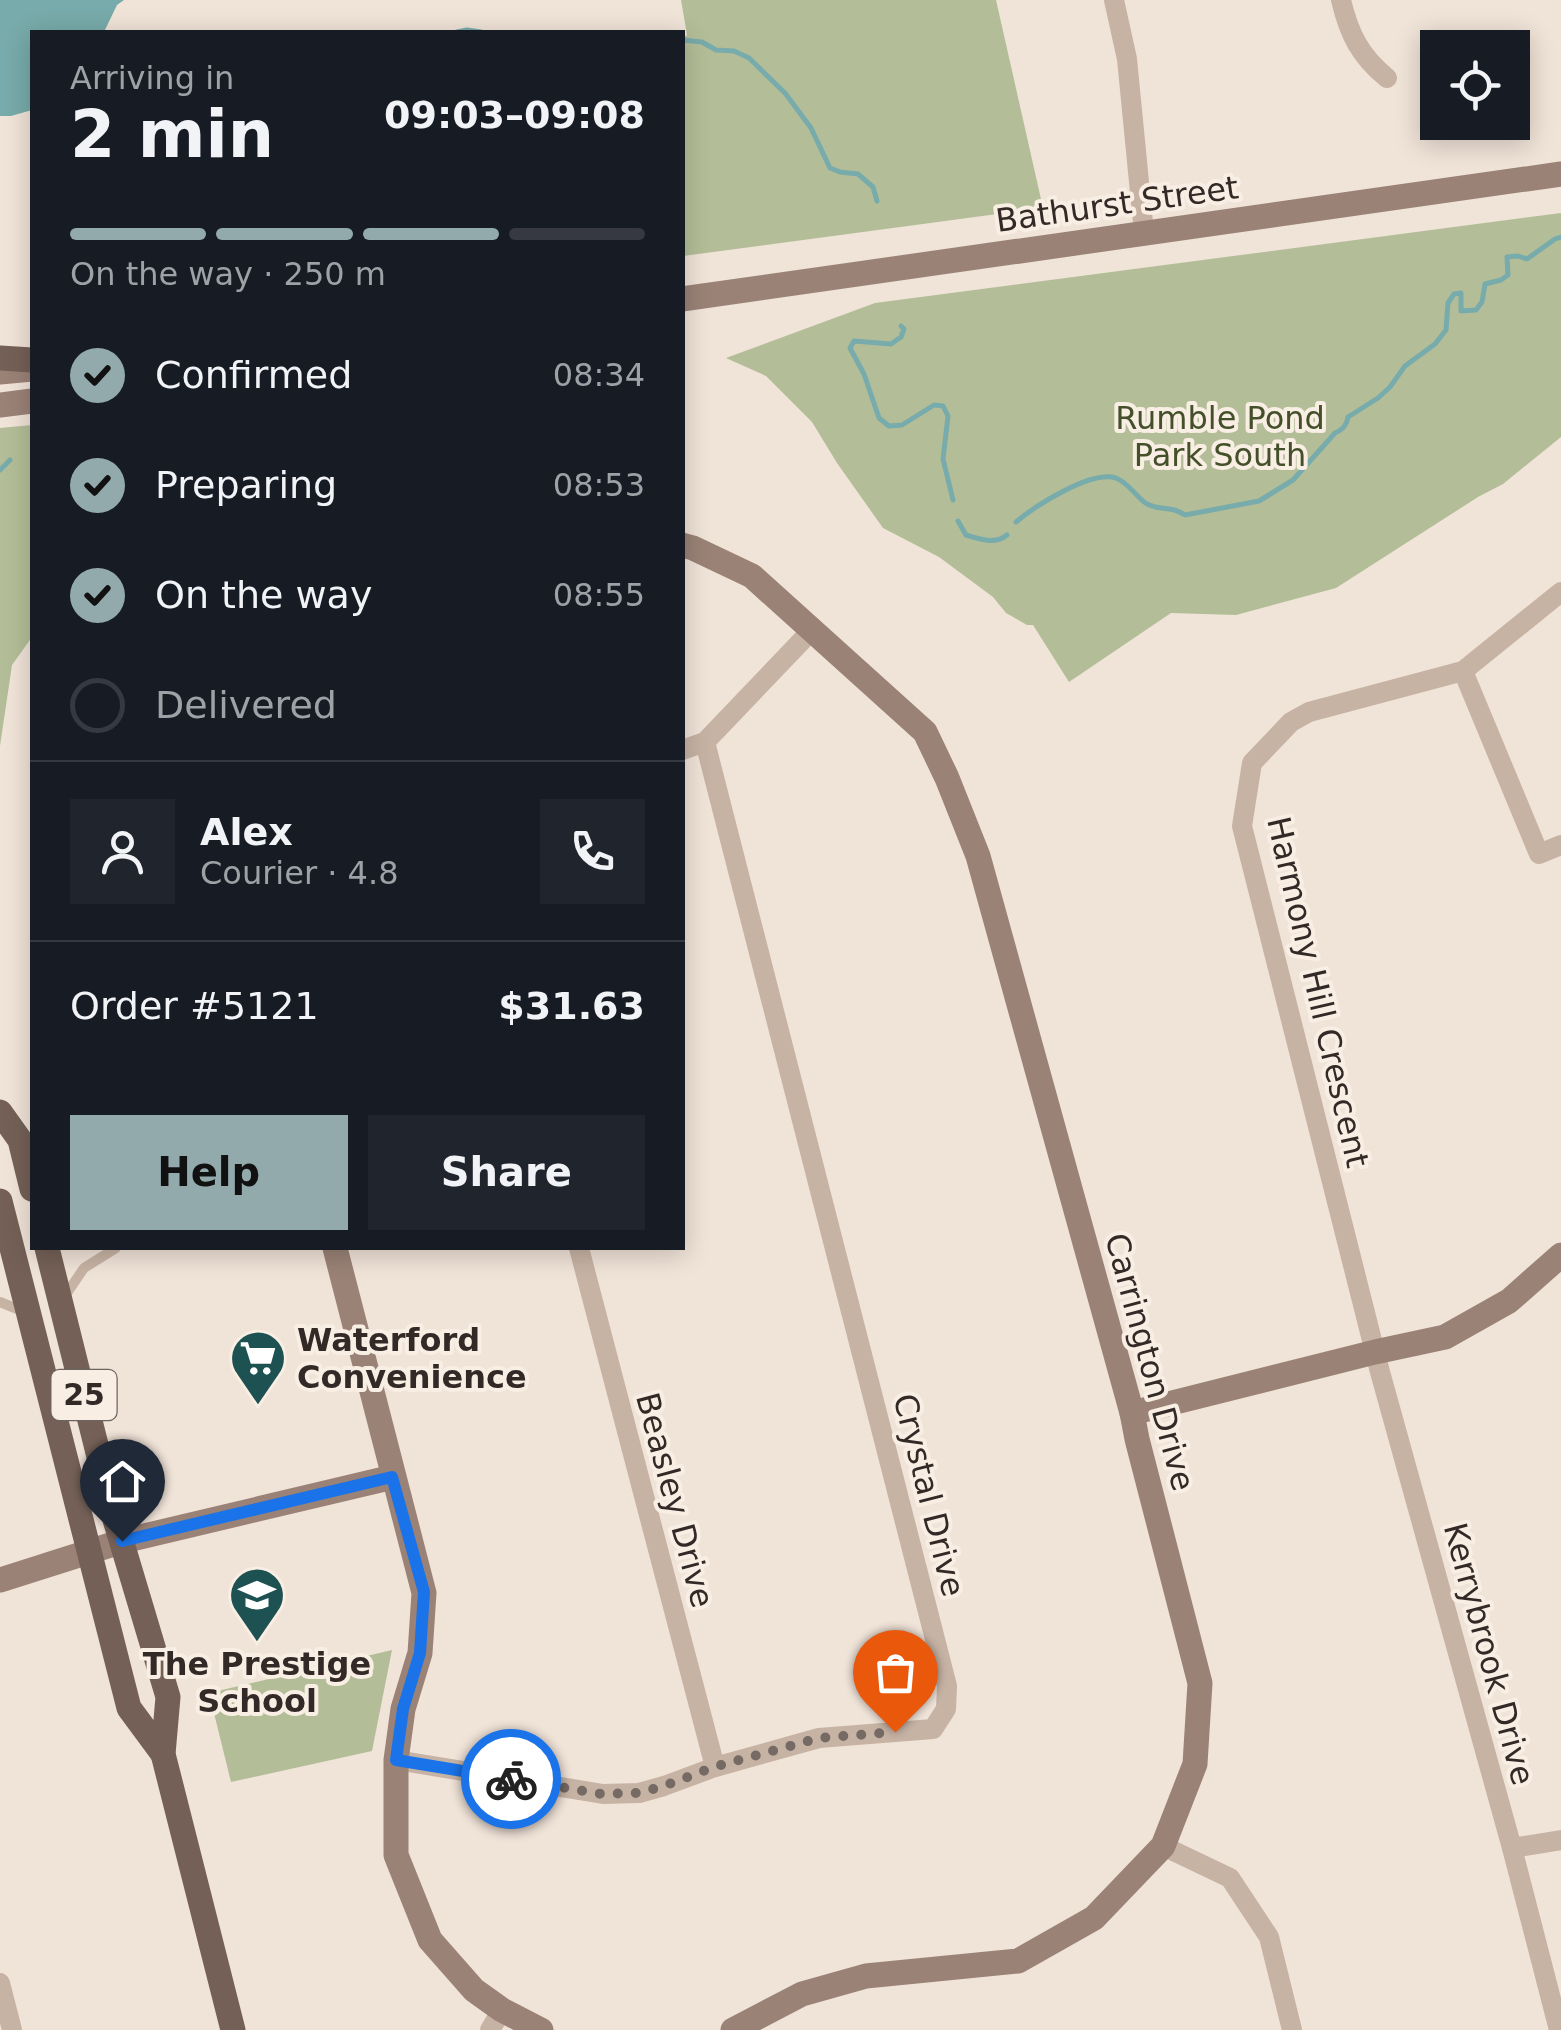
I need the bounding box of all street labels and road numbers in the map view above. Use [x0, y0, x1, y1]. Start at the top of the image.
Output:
street label: Bathurst Street [993, 168, 1241, 240]
street label: Harmony Hill Crescent [1259, 813, 1377, 1171]
street label: Carrington Drive [1097, 1229, 1203, 1495]
road number: 25 [52, 1370, 116, 1420]
street label: Beasley Drive [628, 1388, 722, 1612]
street label: Crystal Drive [885, 1390, 973, 1600]
street label: Kerrybrook Drive [1436, 1519, 1542, 1789]

